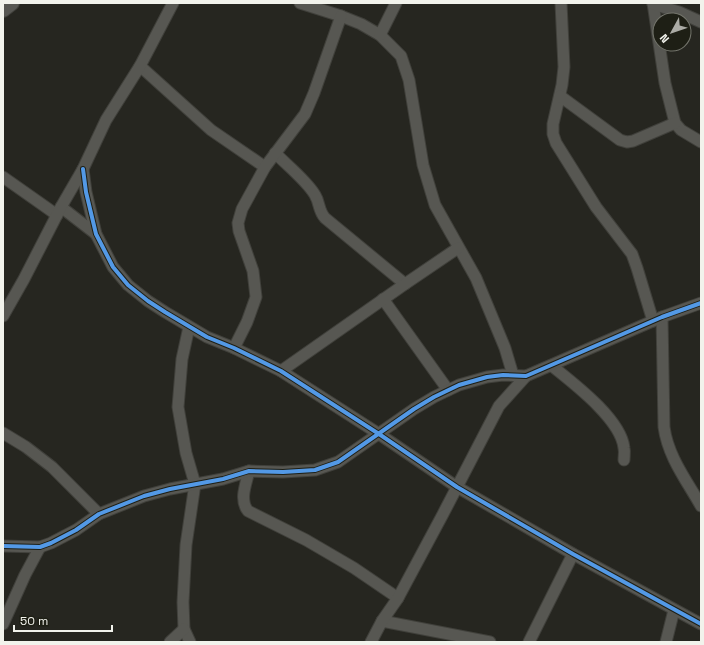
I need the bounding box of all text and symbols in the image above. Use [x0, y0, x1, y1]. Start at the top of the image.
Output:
north arrow [652, 12, 692, 52]
text: N [657, 31, 672, 46]
scale bar [14, 607, 112, 633]
text: 50 m [20, 613, 48, 629]

